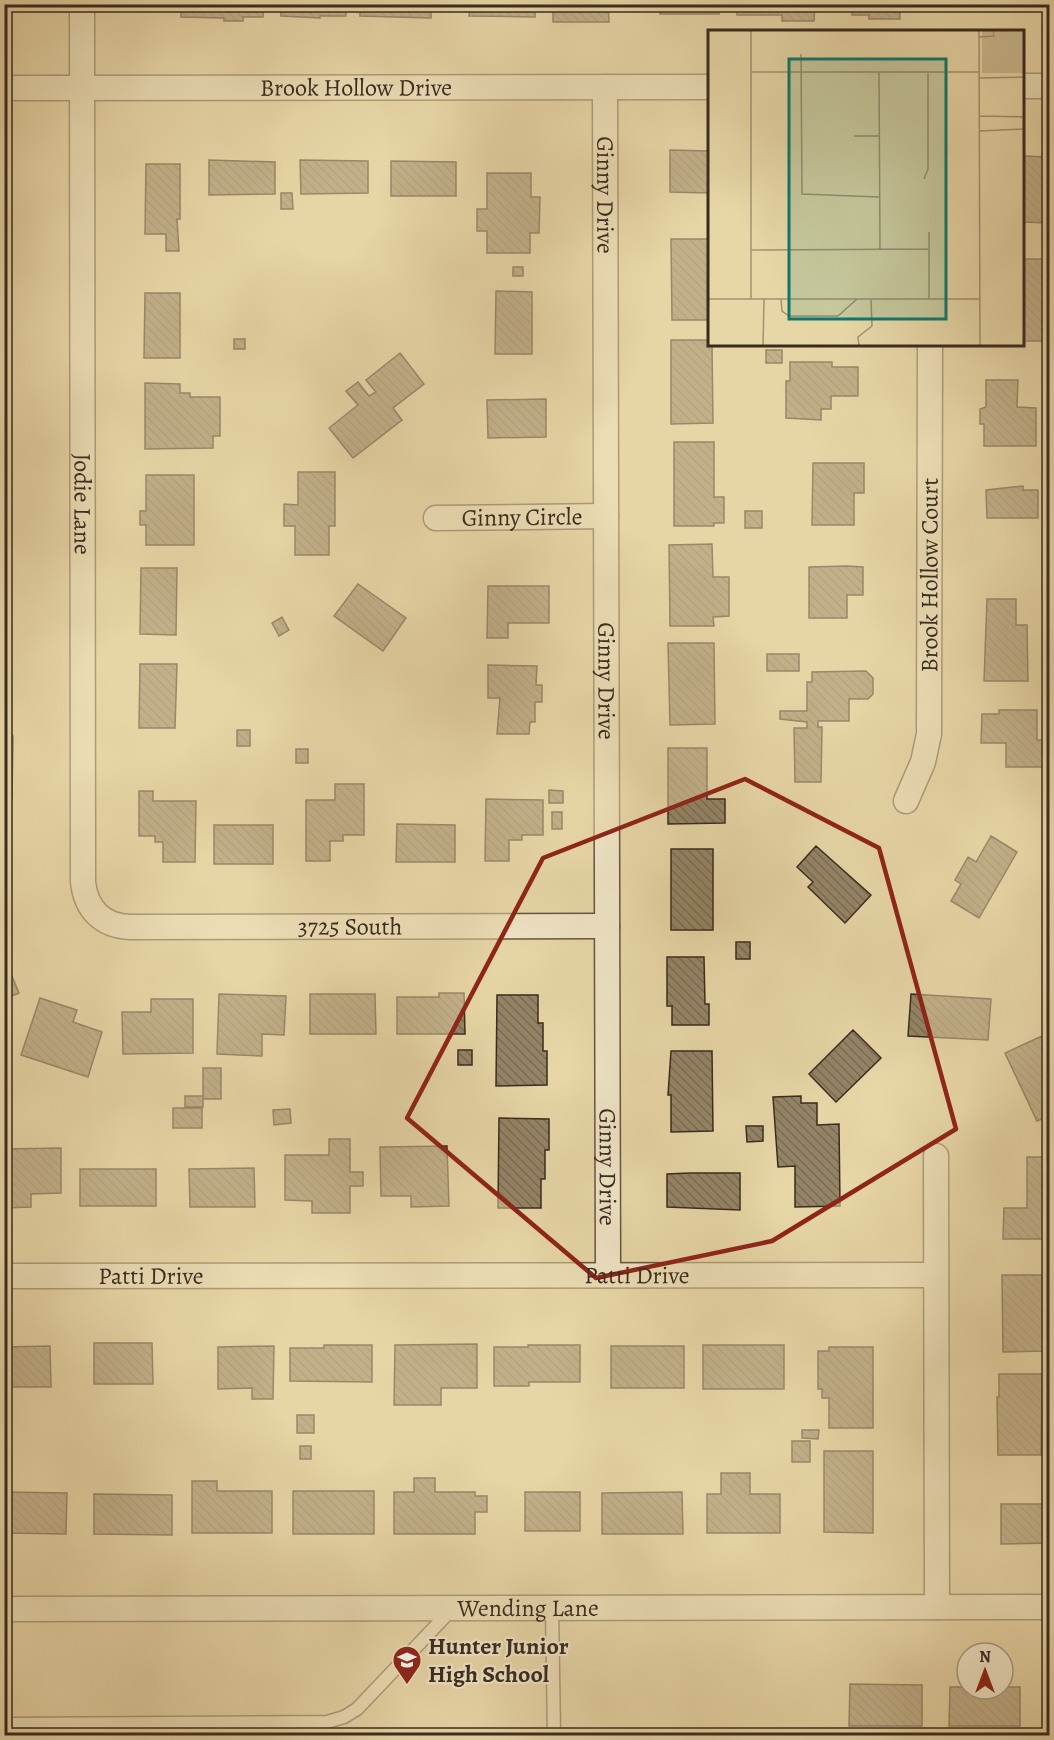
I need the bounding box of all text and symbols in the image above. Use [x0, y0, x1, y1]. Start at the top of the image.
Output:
inset map [708, 30, 1024, 346]
street label: Brook Hollow Drive [260, 71, 452, 104]
street label: Ginny Drive [589, 136, 621, 254]
street label: Jodie Lane [67, 453, 99, 555]
street label: Brook Hollow Court [913, 478, 946, 673]
street label: Ginny Circle [461, 500, 583, 534]
street label: Ginny Drive [590, 622, 623, 740]
street label: 3725 South [298, 910, 403, 943]
street label: Ginny Drive [592, 1108, 624, 1226]
street label: Patti Drive [584, 1259, 690, 1291]
street label: Patti Drive [98, 1260, 204, 1292]
street label: Wending Lane [456, 1592, 599, 1624]
place label: Hunter Junior High School [428, 1630, 569, 1690]
north arrow [955, 1641, 1015, 1701]
school or university icon: Hunter Junior High School [391, 1644, 423, 1686]
text: N [979, 1646, 991, 1668]

